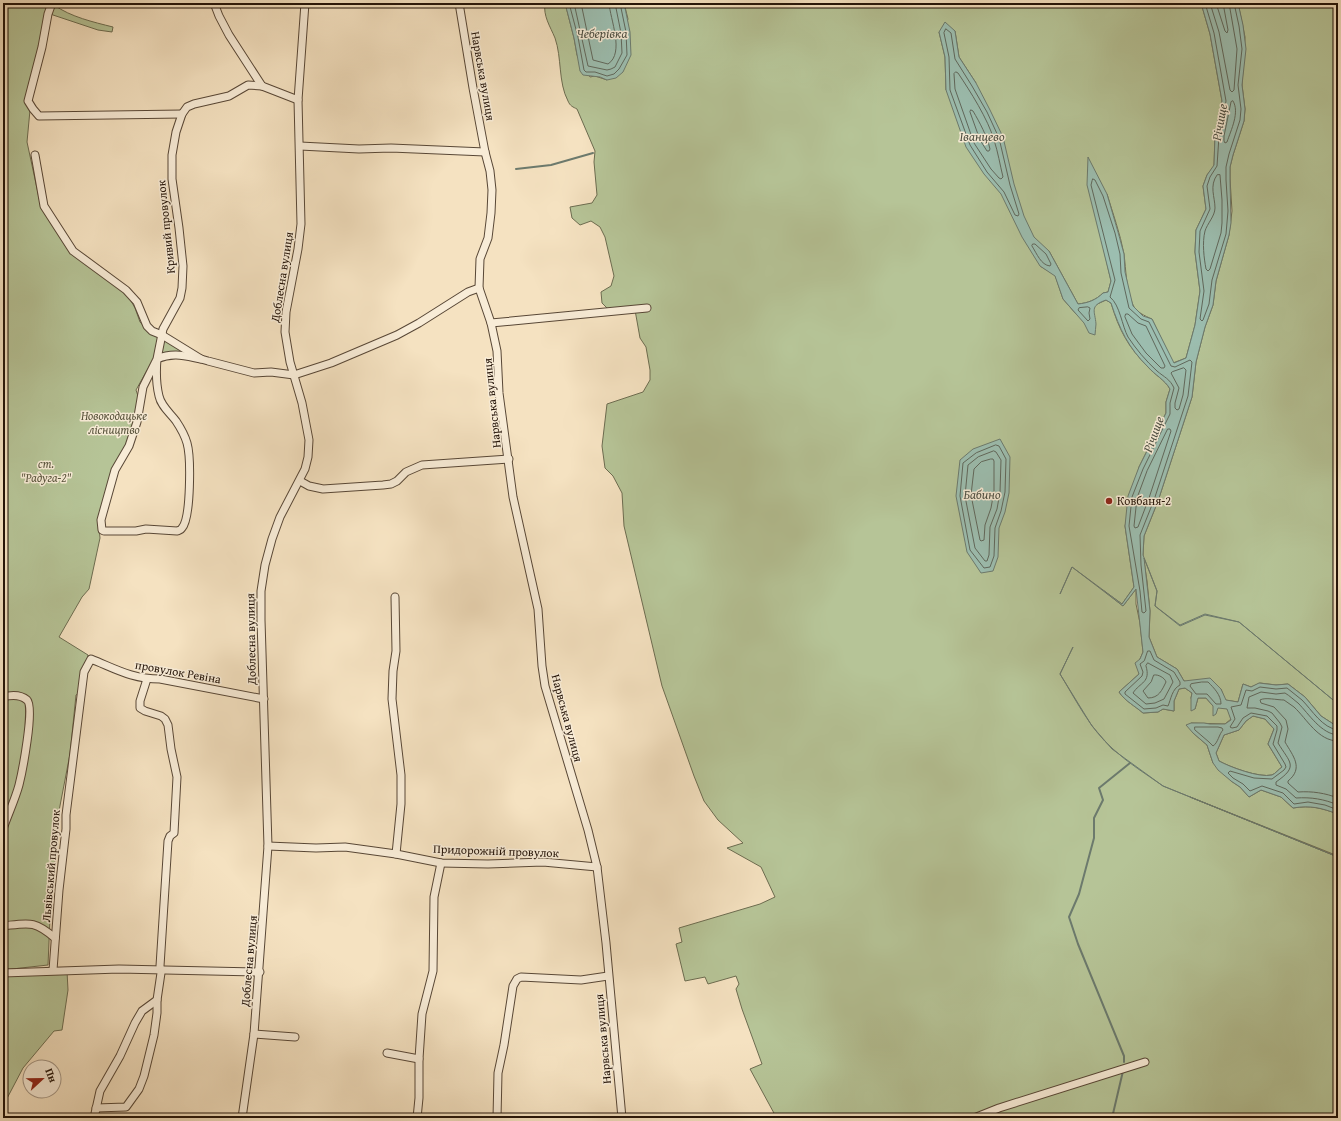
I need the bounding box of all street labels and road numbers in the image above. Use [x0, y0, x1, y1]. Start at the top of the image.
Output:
street label: Нарвська вулиця [467, 30, 500, 122]
street label: Кривий провулок [152, 179, 179, 275]
street label: Доблесна вулиця [266, 230, 297, 324]
street label: Нарвська вулиця [478, 357, 505, 449]
street label: Доблесна вулиця [241, 593, 260, 686]
street label: провулок Ревіна [134, 656, 223, 687]
street label: Нарвська вулиця [548, 672, 587, 764]
street label: Львівський провулок [37, 808, 64, 923]
street label: Придорожній провулок [433, 840, 560, 861]
street label: Доблесна вулиця [236, 915, 261, 1008]
street label: Нарвська вулиця [590, 993, 615, 1085]

